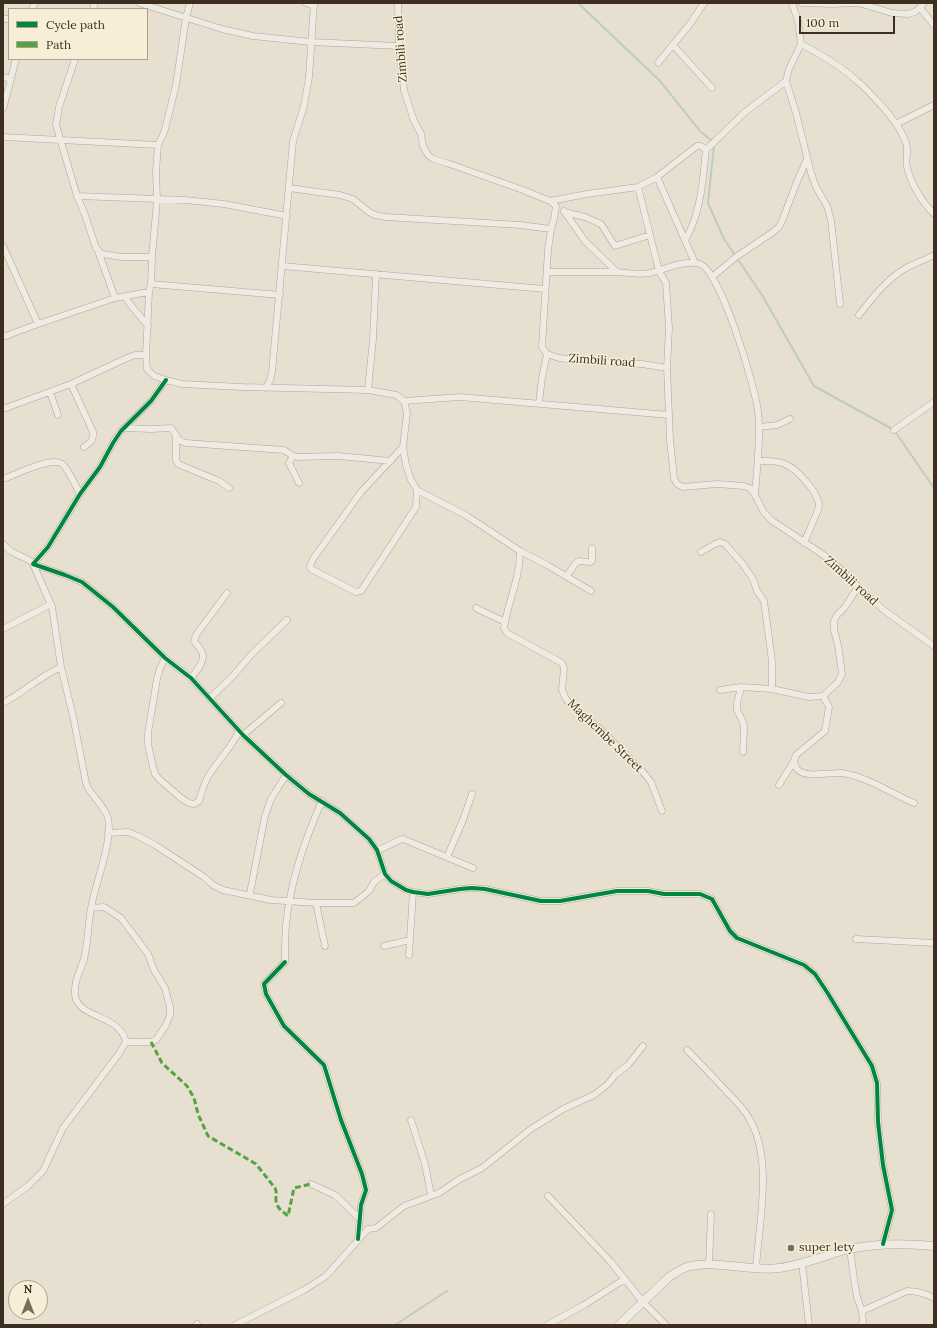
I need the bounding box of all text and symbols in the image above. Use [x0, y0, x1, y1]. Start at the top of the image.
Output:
legend [8, 8, 148, 60]
scale bar [801, 8, 897, 34]
street label: Zimbili road [391, 15, 411, 83]
text: 100 m [806, 15, 839, 30]
text: Cycle path [46, 17, 105, 32]
text: Path [46, 37, 71, 52]
street label: Zimbili road [568, 351, 636, 371]
street label: Zimbili road [821, 553, 881, 609]
street label: Maghembe Street [564, 696, 646, 776]
place label: super lety [799, 1241, 854, 1255]
marker: super lety [786, 1243, 796, 1253]
north arrow [8, 1280, 48, 1320]
text: N [24, 1282, 32, 1296]

